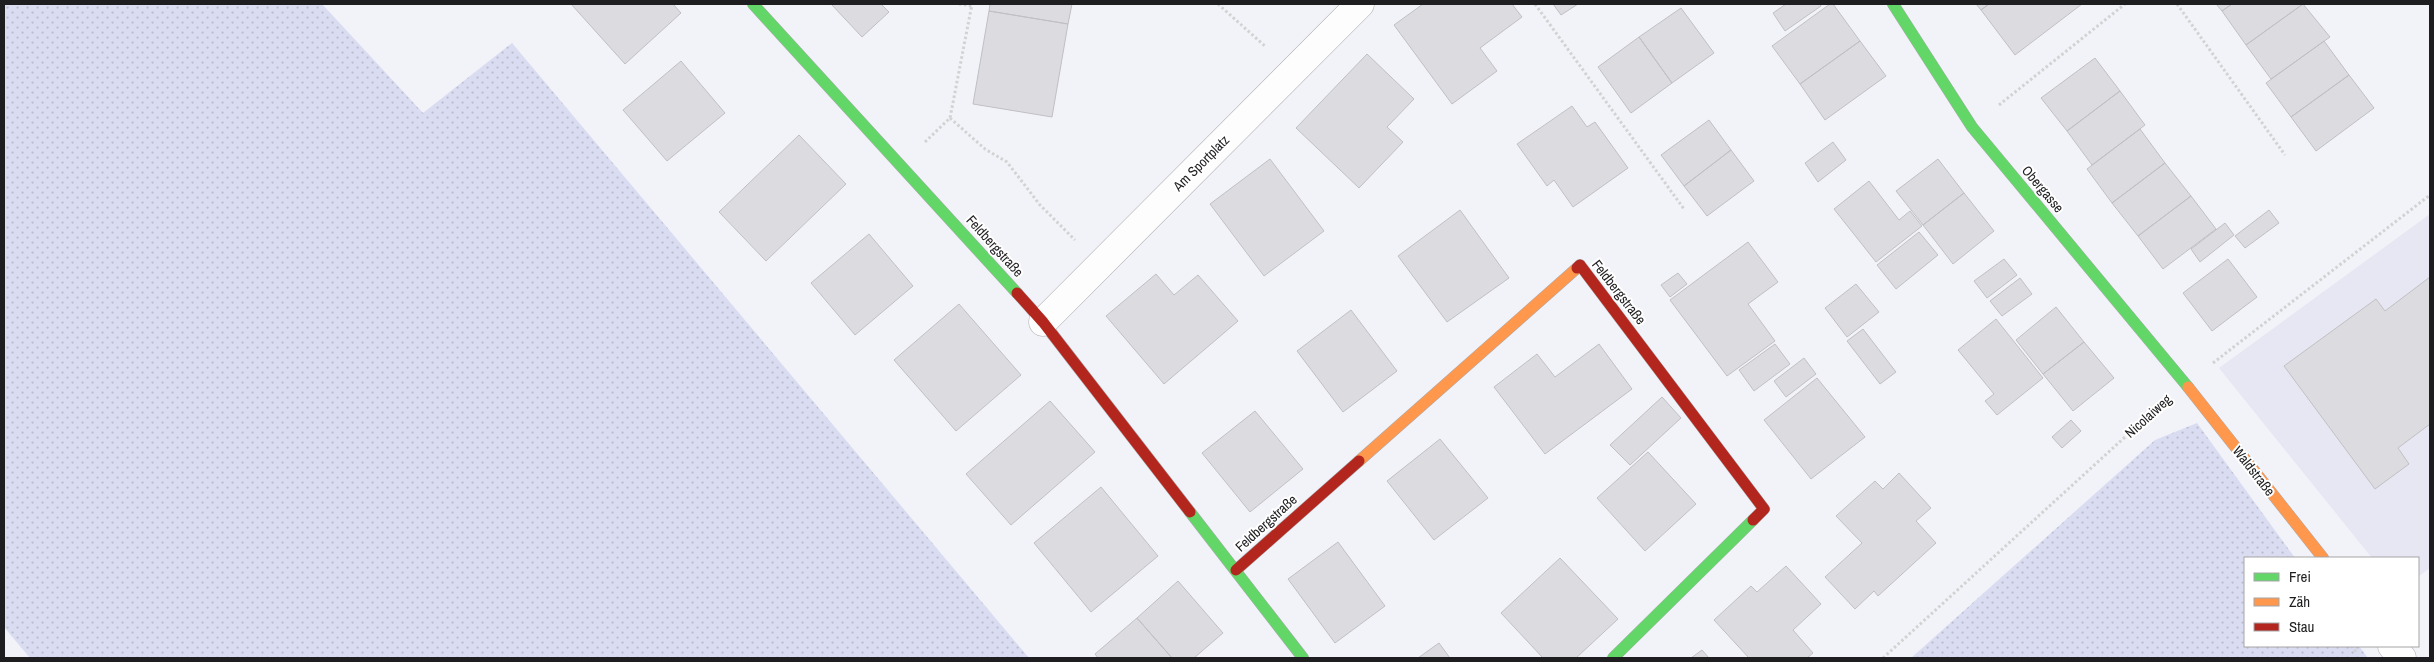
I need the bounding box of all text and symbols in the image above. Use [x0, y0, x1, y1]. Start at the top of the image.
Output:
street label: Am Sportplatz [1168, 131, 1233, 196]
street label: Obergasse [2018, 162, 2068, 216]
street label: Feldbergstraße [962, 211, 1028, 281]
street label: Feldbergstraße [1588, 256, 1650, 328]
street label: Nicolaiweg [2121, 390, 2176, 442]
street label: Waldstraße [2229, 442, 2279, 500]
street label: Feldbergstraße [1231, 490, 1301, 556]
legend [2244, 557, 2419, 647]
text: Frei [2289, 566, 2311, 587]
text: Zäh [2289, 591, 2310, 612]
text: Stau [2289, 616, 2314, 637]

